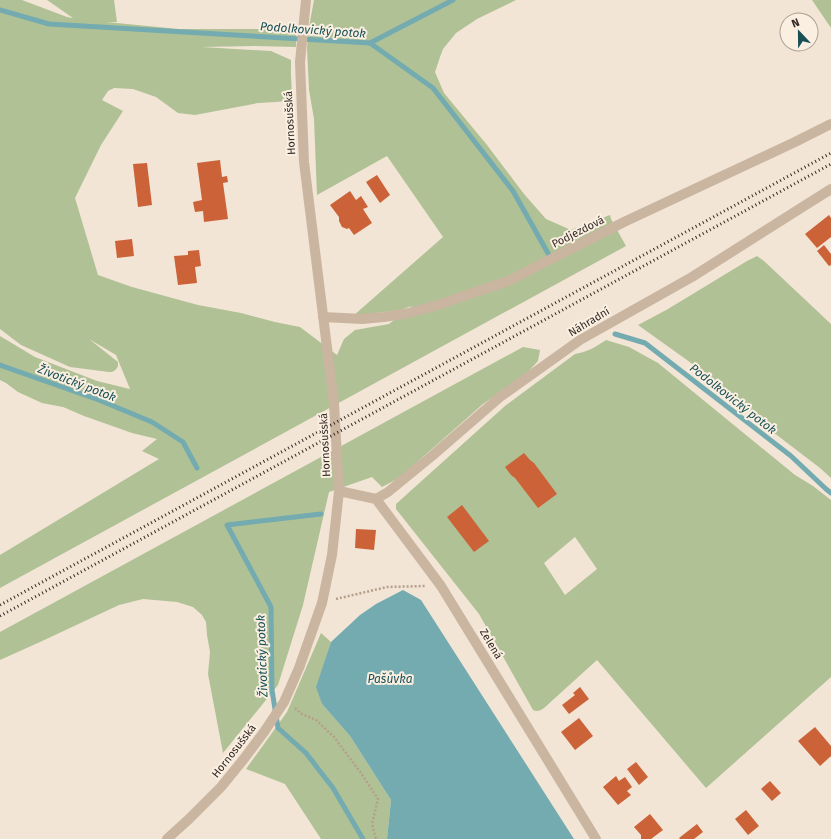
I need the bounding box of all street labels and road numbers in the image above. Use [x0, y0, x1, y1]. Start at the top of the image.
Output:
street label: Hornosušská [282, 91, 298, 155]
street label: Podjezdová [550, 213, 606, 251]
street label: Náhradní [566, 305, 612, 339]
street label: Hornosušská [317, 413, 333, 477]
street label: Zelená [477, 626, 505, 662]
street label: Hornosušská [209, 722, 259, 780]

